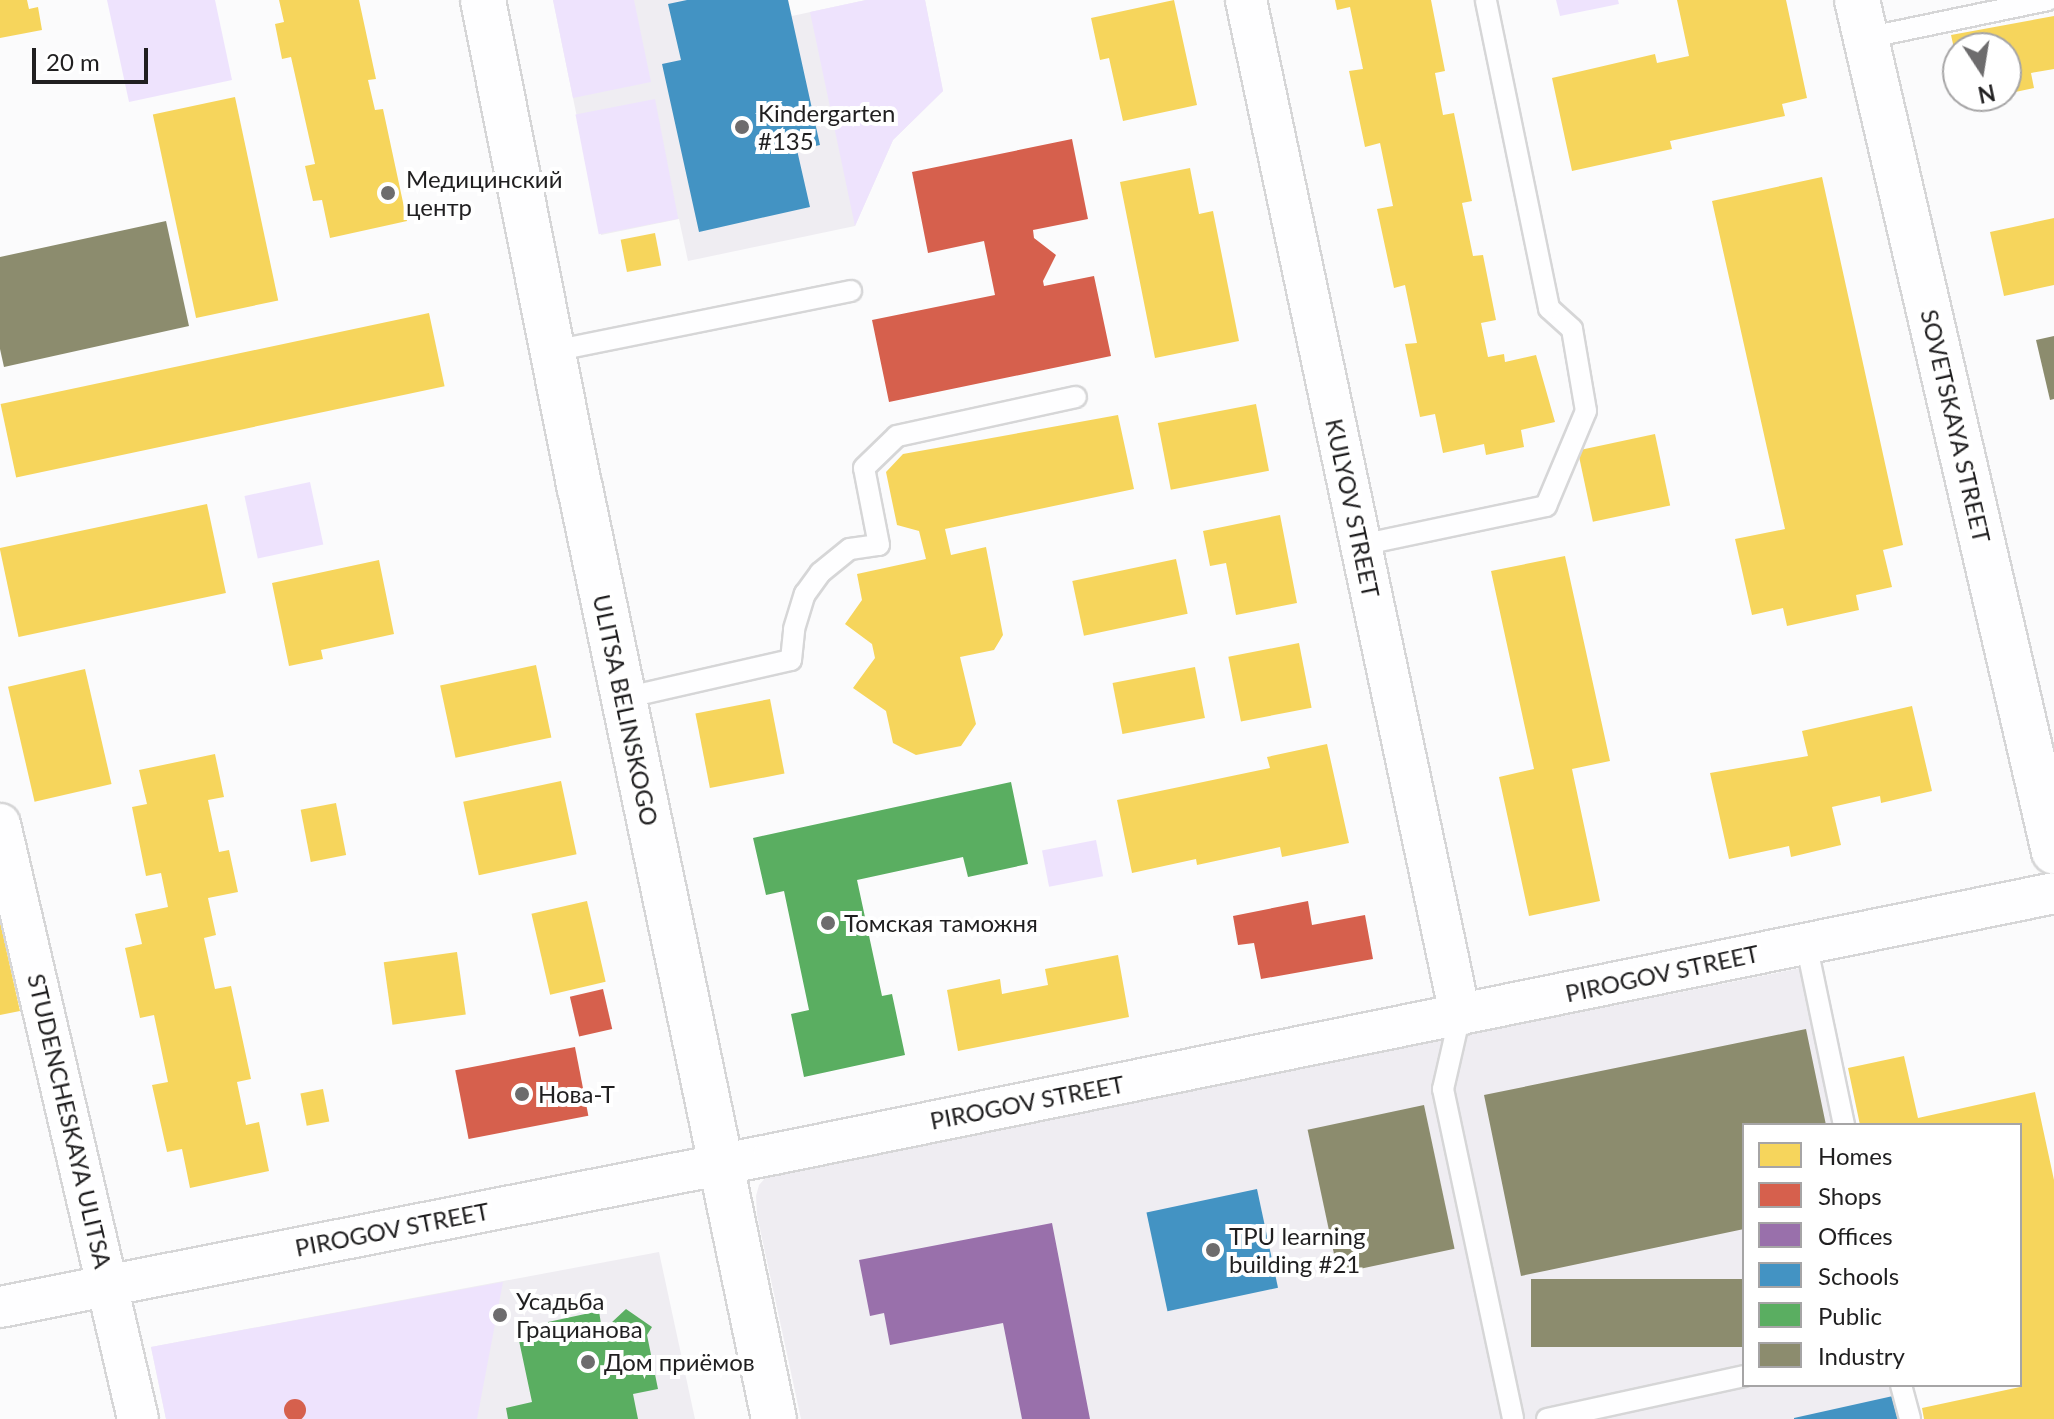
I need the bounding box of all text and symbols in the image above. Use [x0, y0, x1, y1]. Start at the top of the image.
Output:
scale bar [36, 32, 152, 82]
north arrow [1942, 32, 2022, 112]
text: 20 m [46, 47, 100, 76]
text: N [1976, 79, 1998, 109]
place label: Kindergarten #135 [758, 99, 895, 155]
marker: Kindergarten #135 [733, 118, 751, 136]
place label: Медицинский центр [406, 165, 562, 221]
marker: Медицинский центр [377, 182, 399, 204]
street label: SOVETSKAYA STREET [1915, 306, 1997, 546]
street label: KULYOV STREET [1320, 416, 1386, 600]
street label: ULITSA BELINSKOGO [587, 591, 665, 829]
place label: Томская таможня [844, 909, 1038, 937]
marker: Томская таможня [819, 914, 837, 932]
street label: PIROGOV STREET [1562, 938, 1762, 1008]
street label: STUDENCHESKAYA ULITSA [22, 970, 118, 1272]
street label: PIROGOV STREET [927, 1069, 1127, 1135]
place label: Нова-Т [538, 1080, 615, 1108]
marker: Нова-Т [513, 1085, 531, 1103]
legend [1742, 1123, 2022, 1387]
text: Homes [1818, 1141, 1892, 1170]
text: Shops [1818, 1181, 1882, 1210]
street label: PIROGOV STREET [292, 1196, 492, 1262]
text: Offices [1818, 1221, 1893, 1250]
place label: TPU learning building #21 [1229, 1222, 1365, 1278]
marker: TPU learning building #21 [1204, 1241, 1222, 1259]
text: Schools [1818, 1261, 1899, 1290]
place label: Усадьба Грацианова [516, 1287, 643, 1343]
text: Public [1818, 1301, 1882, 1330]
marker: Усадьба Грацианова [491, 1306, 509, 1324]
text: Industry [1818, 1341, 1905, 1370]
place label: Дом приёмов [604, 1348, 755, 1376]
marker: Дом приёмов [579, 1353, 597, 1371]

